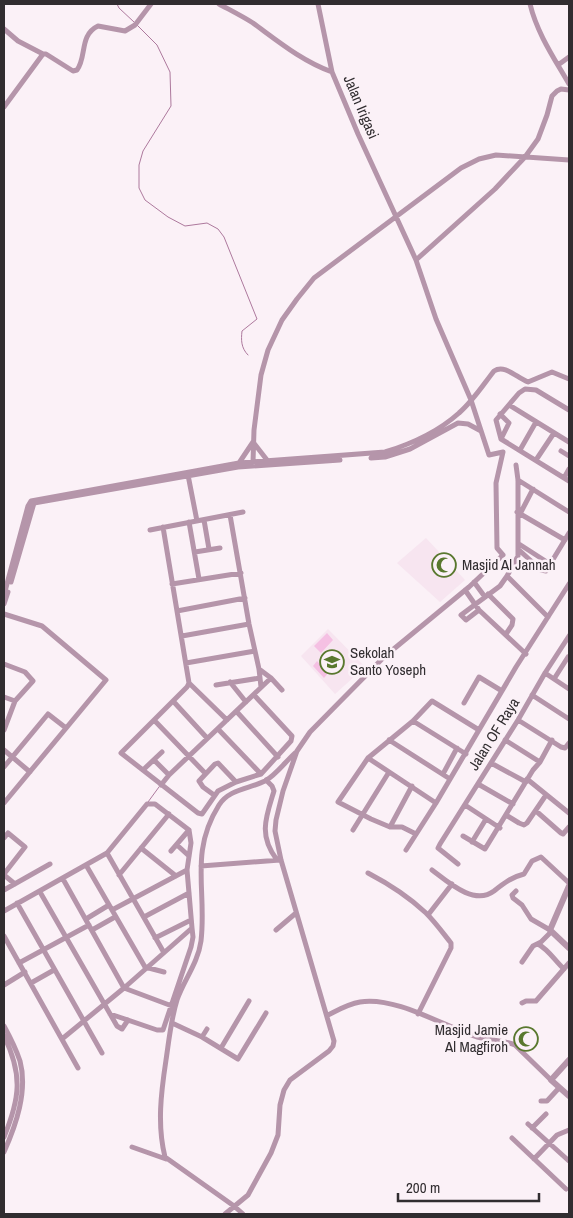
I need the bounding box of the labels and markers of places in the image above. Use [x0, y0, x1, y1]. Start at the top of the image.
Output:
mosque icon: Masjid Al Jannah [431, 552, 457, 578]
place label: Masjid Al Jannah [462, 554, 556, 575]
place label: Sekolah Santo Yoseph [350, 642, 426, 680]
school or university icon: Sekolah Santo Yoseph [319, 649, 345, 675]
place label: Masjid Jamie Al Magfiroh [435, 1019, 508, 1057]
mosque icon: Masjid Jamie Al Magfiroh [513, 1026, 539, 1052]

